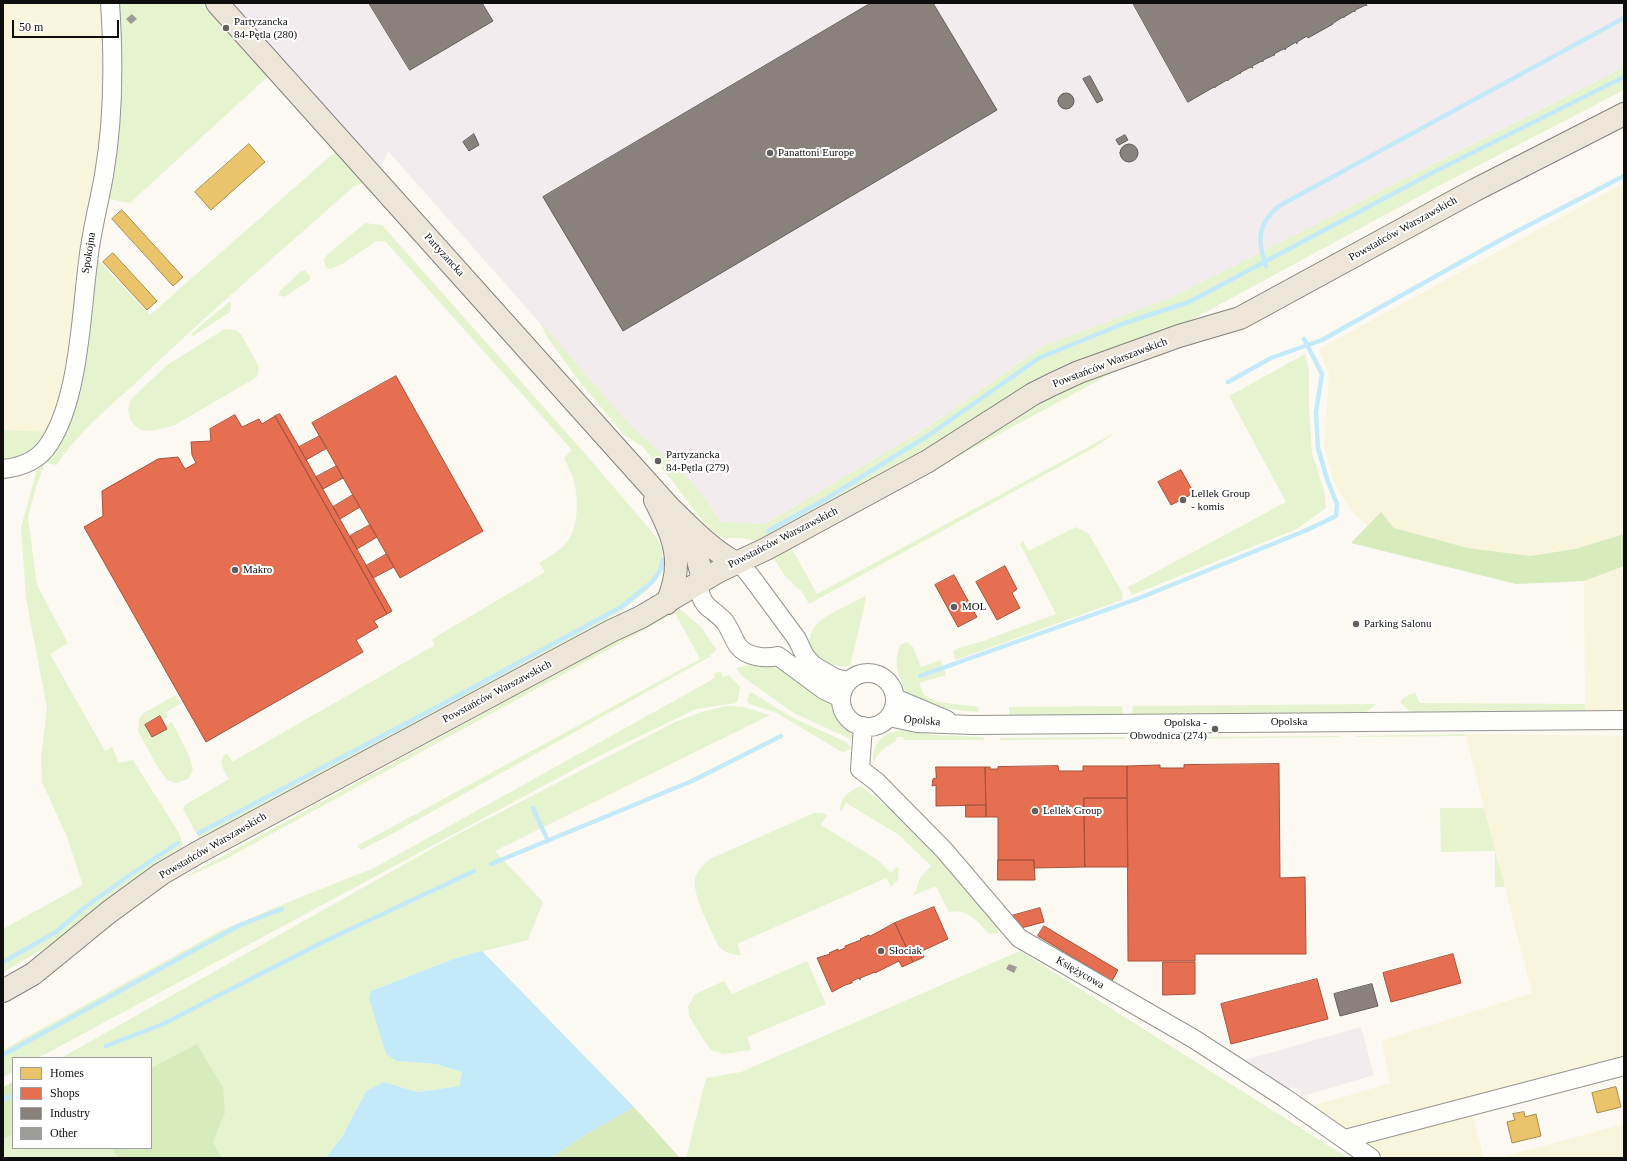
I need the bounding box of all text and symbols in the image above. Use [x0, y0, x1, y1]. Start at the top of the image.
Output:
scale bar [14, 12, 121, 38]
place label: Partyzancka 84-Pętla (280) [234, 15, 297, 41]
text: 50 m [19, 20, 43, 34]
marker: Partyzancka 84-Pętla (280) [221, 23, 231, 33]
place label: Panattoni Europe [778, 146, 854, 160]
marker: Panattoni Europe [765, 148, 775, 158]
street label: Powstańców Warszawskich [1347, 194, 1459, 264]
street label: Spokojna [79, 231, 99, 275]
street label: Partyzancka [421, 231, 467, 279]
street label: Powstańców Warszawskich [1051, 335, 1169, 391]
place label: Partyzancka 84-Pętla (279) [666, 448, 729, 474]
marker: Partyzancka 84-Pętla (279) [653, 456, 663, 466]
place label: Lellek Group - komis [1191, 487, 1250, 513]
marker: Lellek Group - komis [1178, 495, 1188, 505]
street label: Powstańców Warszawskich [726, 505, 840, 571]
place label: Makro [243, 563, 272, 577]
marker: Makro [230, 565, 240, 575]
place label: MOL [962, 600, 986, 614]
marker: MOL [949, 602, 959, 612]
place label: Parking Salonu [1364, 617, 1432, 631]
marker: Parking Salonu [1351, 619, 1361, 629]
street label: Powstańców Warszawskich [440, 658, 554, 726]
street label: Opolska [903, 713, 941, 729]
street label: Opolska [1271, 715, 1307, 729]
place label: Opolska - Obwodnica (274) [1130, 716, 1207, 742]
marker: Opolska - Obwodnica (274) [1210, 724, 1220, 734]
place label: Lellek Group [1043, 804, 1102, 818]
marker: Lellek Group [1030, 806, 1040, 816]
street label: Powstańców Warszawskich [157, 810, 269, 882]
place label: Słociak [889, 944, 922, 958]
marker: Słociak [876, 946, 886, 956]
street label: Księżycowa [1053, 954, 1107, 992]
legend [12, 1057, 152, 1149]
text: Homes [50, 1066, 84, 1080]
text: Shops [50, 1086, 79, 1100]
text: Industry [50, 1106, 90, 1120]
text: Other [50, 1126, 77, 1140]

